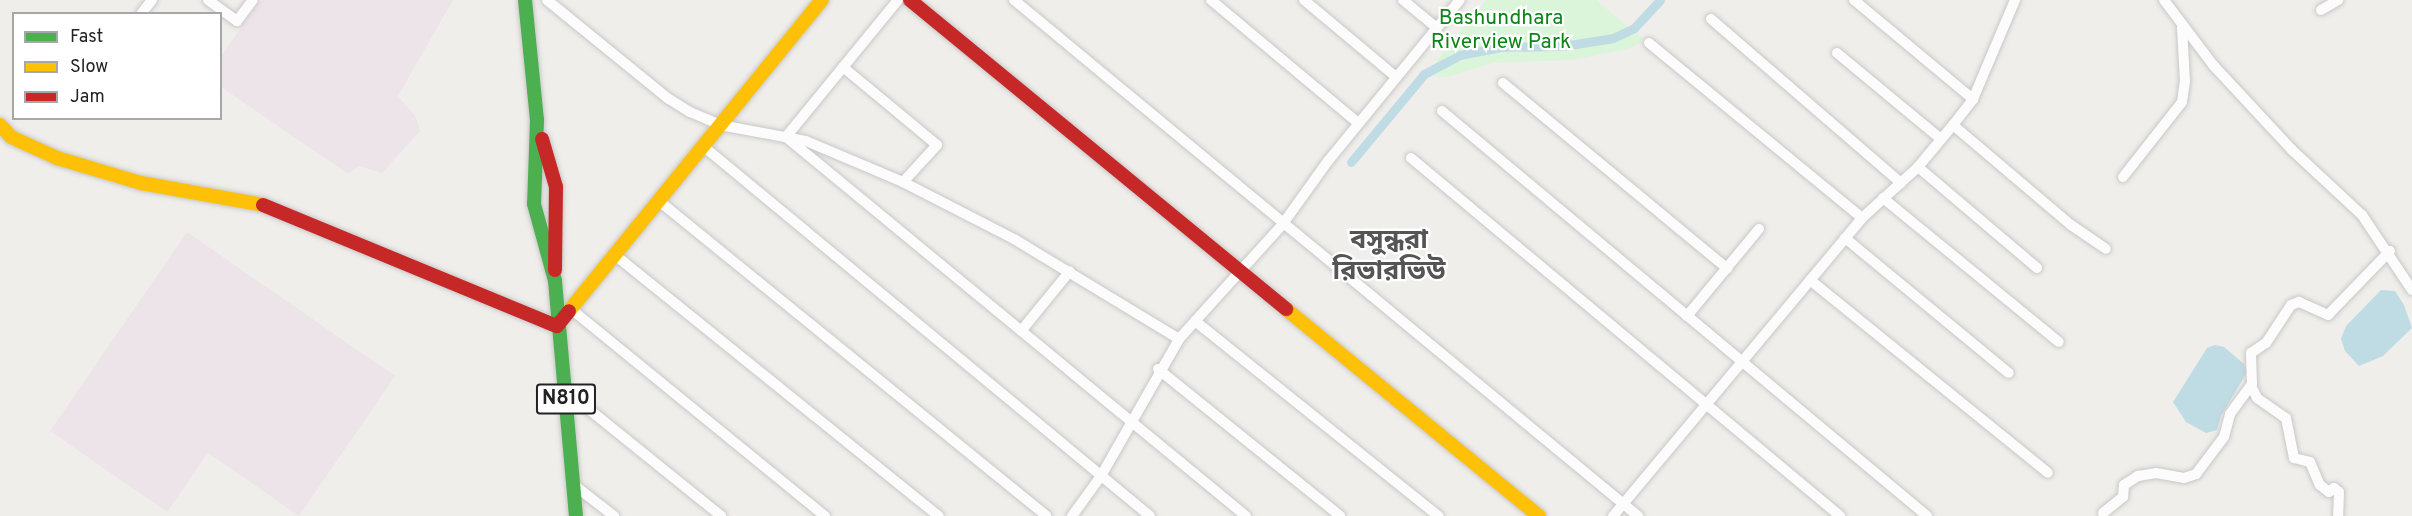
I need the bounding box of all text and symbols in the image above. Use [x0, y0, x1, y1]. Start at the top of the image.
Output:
park label: Bashundhara Riverview Park [1431, 6, 1571, 56]
legend [12, 12, 222, 120]
text: Fast [70, 26, 103, 49]
text: Slow [70, 56, 108, 79]
text: Jam [70, 86, 105, 109]
district label: বসুন্ধরা রিভারভিউ [1332, 225, 1446, 288]
road number: N810 [534, 382, 598, 416]

